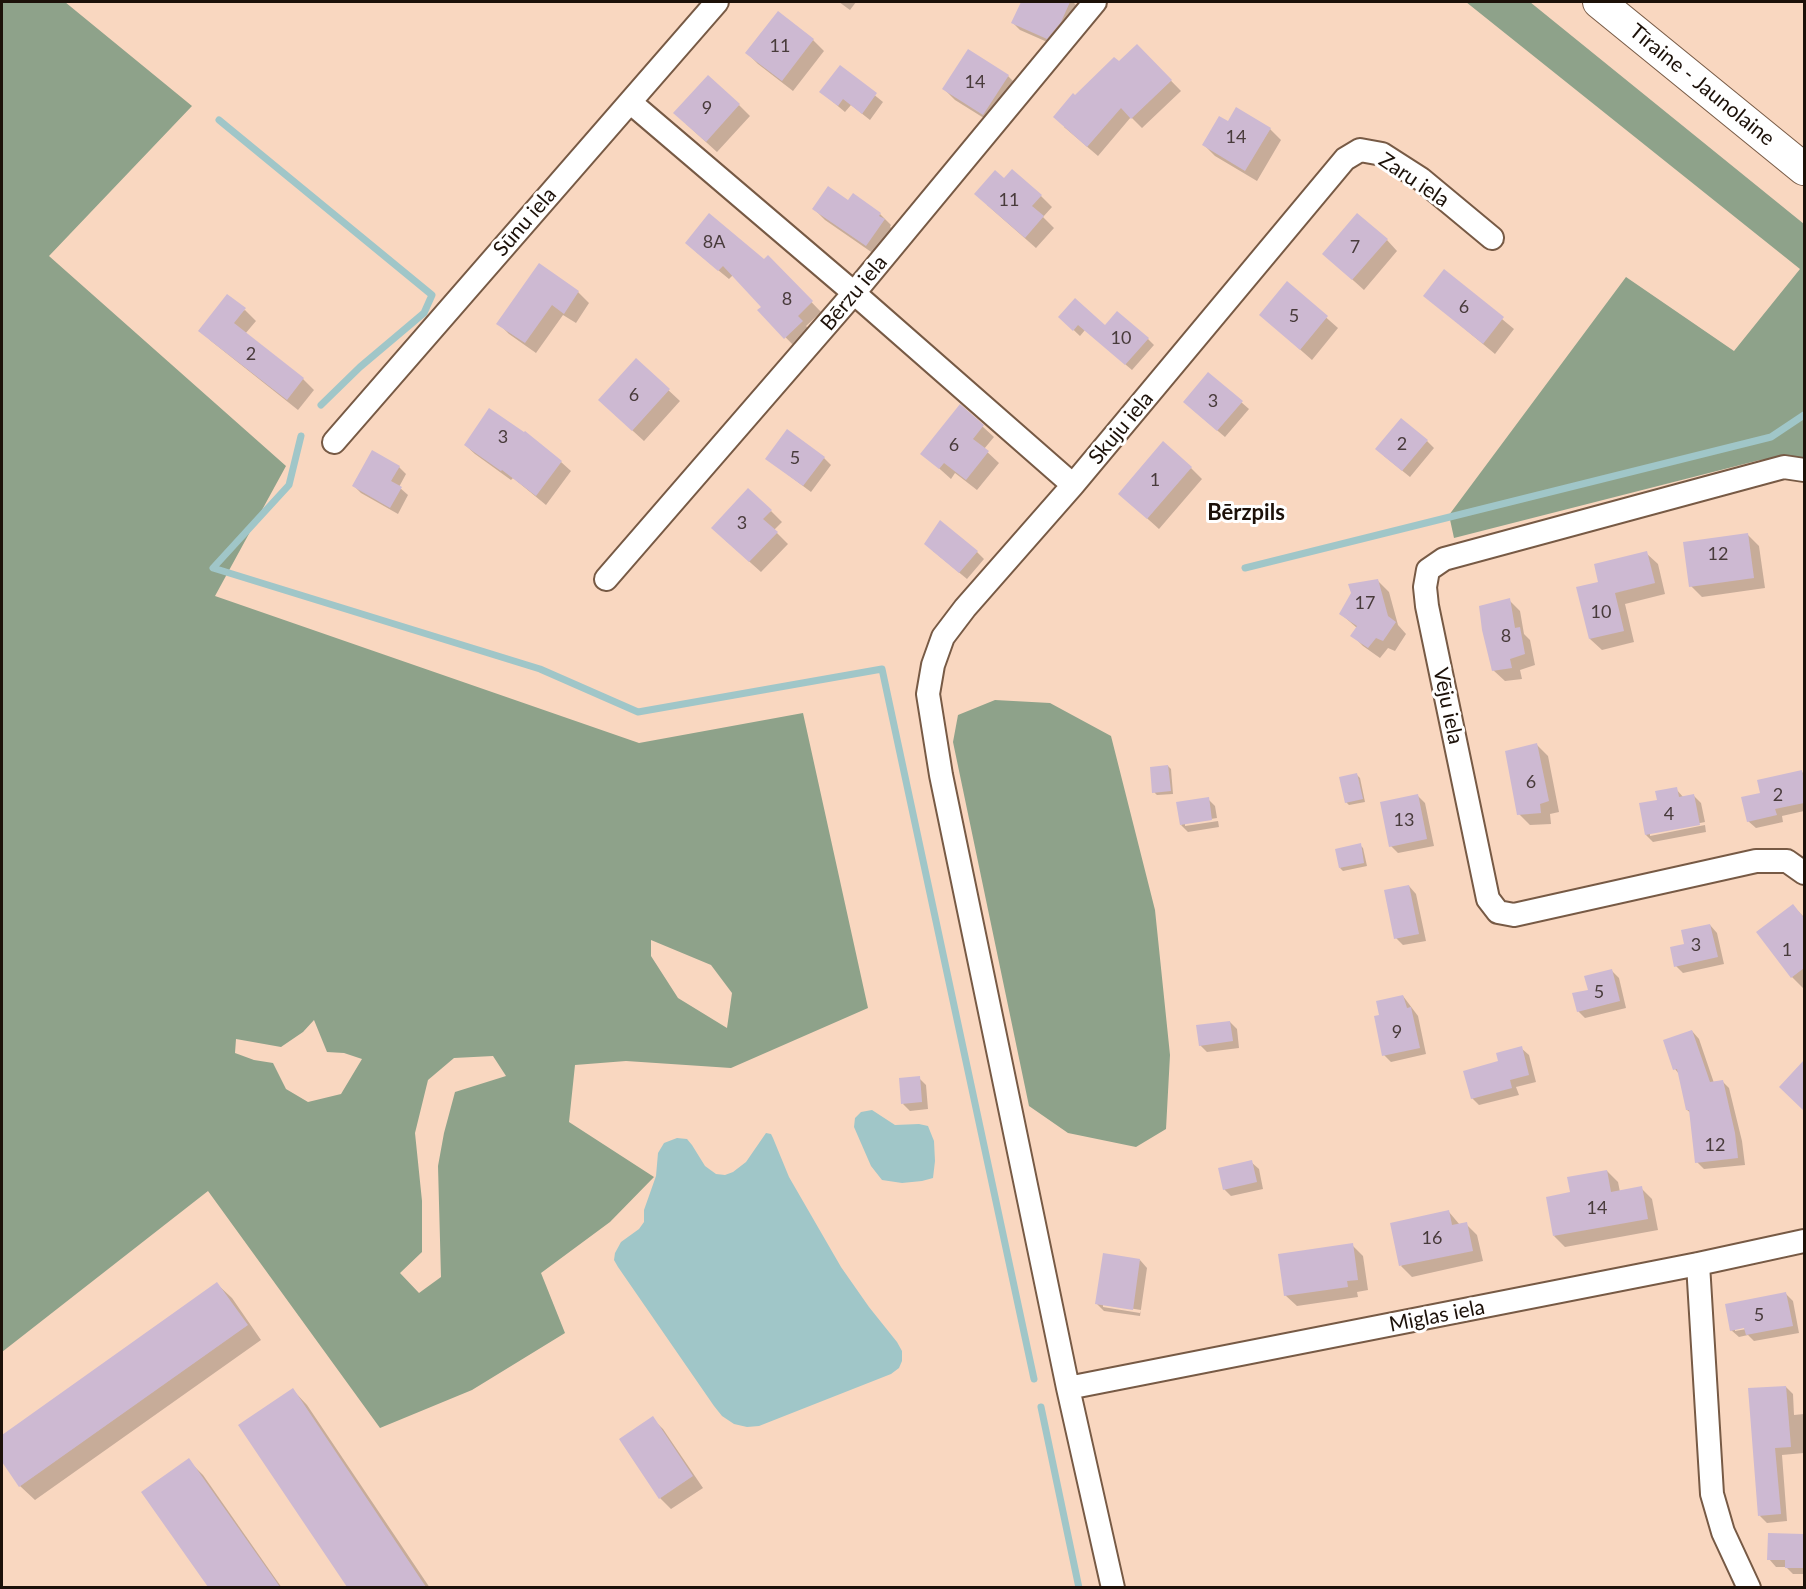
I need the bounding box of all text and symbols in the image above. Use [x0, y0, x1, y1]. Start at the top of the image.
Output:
street label: Tīraine - Jaunolaine [1624, 19, 1780, 151]
house number: 11 [770, 35, 790, 57]
house number: 14 [965, 71, 985, 93]
house number: 9 [702, 97, 712, 119]
house number: 14 [1226, 126, 1246, 148]
street label: Zaru iela [1374, 147, 1454, 213]
street label: Sūnu iela [488, 182, 562, 262]
house number: 11 [999, 189, 1019, 211]
house number: 8A [703, 231, 725, 253]
house number: 7 [1350, 236, 1360, 258]
street label: Bērzu iela [815, 250, 893, 336]
house number: 8 [782, 288, 792, 310]
house number: 6 [1459, 296, 1469, 318]
house number: 5 [1289, 305, 1299, 327]
house number: 10 [1111, 327, 1131, 349]
house number: 2 [246, 343, 256, 365]
house number: 6 [629, 384, 639, 406]
street label: Skuju iela [1083, 386, 1159, 470]
house number: 3 [1208, 390, 1218, 412]
house number: 3 [498, 426, 508, 448]
house number: 2 [1397, 433, 1407, 455]
house number: 6 [949, 434, 959, 456]
house number: 5 [790, 447, 800, 469]
house number: 1 [1150, 469, 1160, 491]
district label: Bērzpils [1207, 500, 1285, 526]
house number: 3 [737, 512, 747, 534]
house number: 12 [1708, 543, 1728, 565]
house number: 17 [1355, 592, 1375, 614]
house number: 10 [1591, 601, 1611, 623]
house number: 8 [1501, 625, 1511, 647]
street label: Vēju iela [1428, 666, 1468, 746]
house number: 6 [1526, 771, 1536, 793]
house number: 2 [1773, 784, 1783, 806]
house number: 4 [1664, 803, 1674, 825]
house number: 13 [1394, 809, 1414, 831]
house number: 3 [1691, 934, 1701, 956]
house number: 1 [1782, 939, 1792, 961]
house number: 5 [1594, 981, 1604, 1003]
house number: 9 [1392, 1021, 1402, 1043]
house number: 12 [1705, 1134, 1725, 1156]
house number: 14 [1587, 1197, 1607, 1219]
house number: 16 [1422, 1227, 1442, 1249]
street label: Miglas iela [1387, 1294, 1487, 1338]
house number: 5 [1754, 1304, 1764, 1326]

